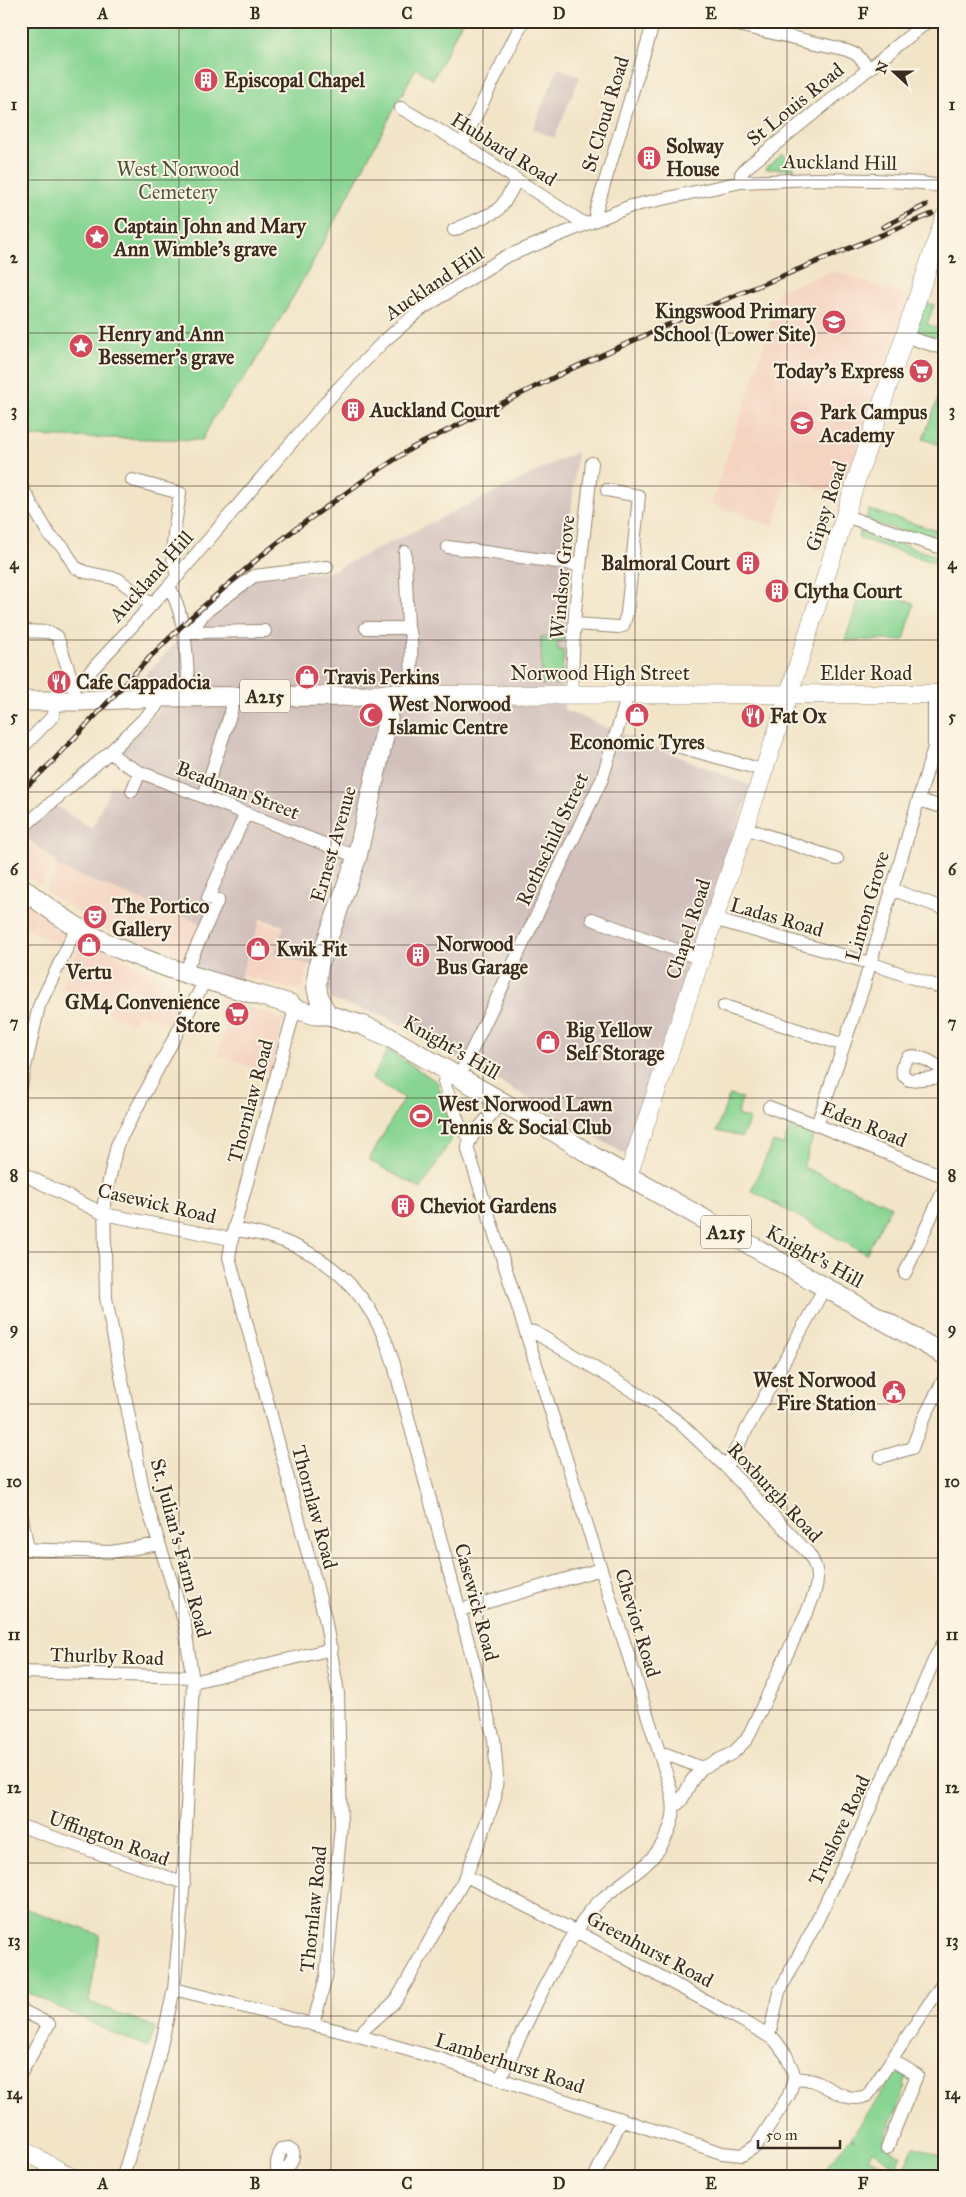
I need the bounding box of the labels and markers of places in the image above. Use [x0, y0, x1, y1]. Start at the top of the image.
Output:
building icon: Episcopal Chapel [193, 67, 219, 93]
place label: Episcopal Chapel [224, 68, 366, 93]
place label: Solway House [666, 134, 725, 181]
building icon: Solway House [636, 145, 662, 171]
place label: Captain John and Mary Ann Wimble's grave [112, 214, 307, 262]
place icon: Captain John and Mary Ann Wimble's grave [84, 224, 110, 250]
place label: Kingswood Primary School (Lower Site) [653, 299, 818, 347]
school or university icon: Kingswood Primary School (Lower Site) [821, 309, 847, 335]
place label: Henry and Ann Bessemer's grave [98, 322, 235, 370]
place icon: Henry and Ann Bessemer's grave [68, 333, 94, 359]
supermarket icon: Today's Express [908, 358, 934, 384]
place label: Today's Express [773, 359, 905, 384]
building icon: Auckland Court [340, 397, 366, 423]
place label: Auckland Court [368, 398, 501, 422]
place label: Park Campus Academy [818, 400, 928, 448]
school or university icon: Park Campus Academy [789, 410, 815, 436]
building icon: Balmoral Court [735, 550, 761, 576]
place label: Balmoral Court [601, 551, 731, 575]
building icon: Clytha Court [764, 578, 790, 604]
place label: Clytha Court [794, 579, 903, 604]
shop icon: Travis Perkins [294, 664, 320, 690]
place label: Travis Perkins [323, 665, 440, 689]
restaurant icon: Cafe Cappadocia [46, 669, 72, 695]
place label: Cafe Cappadocia [76, 670, 211, 695]
place label: West Norwood Islamic Centre [388, 692, 512, 739]
mosque icon: West Norwood Islamic Centre [358, 702, 384, 728]
shop icon: Economic Tyres [624, 702, 650, 728]
restaurant icon: Fat Ox [740, 703, 766, 729]
place label: Fat Ox [770, 704, 828, 728]
place label: Economic Tyres [569, 730, 705, 755]
place label: The Portico Gallery [111, 894, 209, 942]
theatre icon: The Portico Gallery [82, 904, 108, 930]
shop icon: Vertu [76, 932, 102, 958]
place label: Norwood Bus Garage [436, 932, 529, 980]
shop icon: Kwik Fit [245, 936, 271, 962]
place label: Kwik Fit [276, 937, 348, 961]
building icon: Norwood Bus Garage [405, 942, 431, 968]
place label: Vertu [65, 960, 112, 984]
place label: GM4 Convenience Store [65, 990, 221, 1037]
supermarket icon: GM4 Convenience Store [224, 1001, 250, 1027]
place label: Big Yellow Self Storage [566, 1018, 665, 1066]
shop icon: Big Yellow Self Storage [535, 1029, 561, 1055]
place label: West Norwood Lawn Tennis & Social Club [437, 1092, 613, 1139]
sports icon: West Norwood Lawn Tennis & Social Club [408, 1103, 434, 1129]
building icon: Cheviot Gardens [390, 1193, 416, 1219]
place label: Cheviot Gardens [420, 1194, 557, 1218]
place label: West Norwood Fire Station [753, 1368, 877, 1415]
public building icon: West Norwood Fire Station [881, 1379, 907, 1405]

